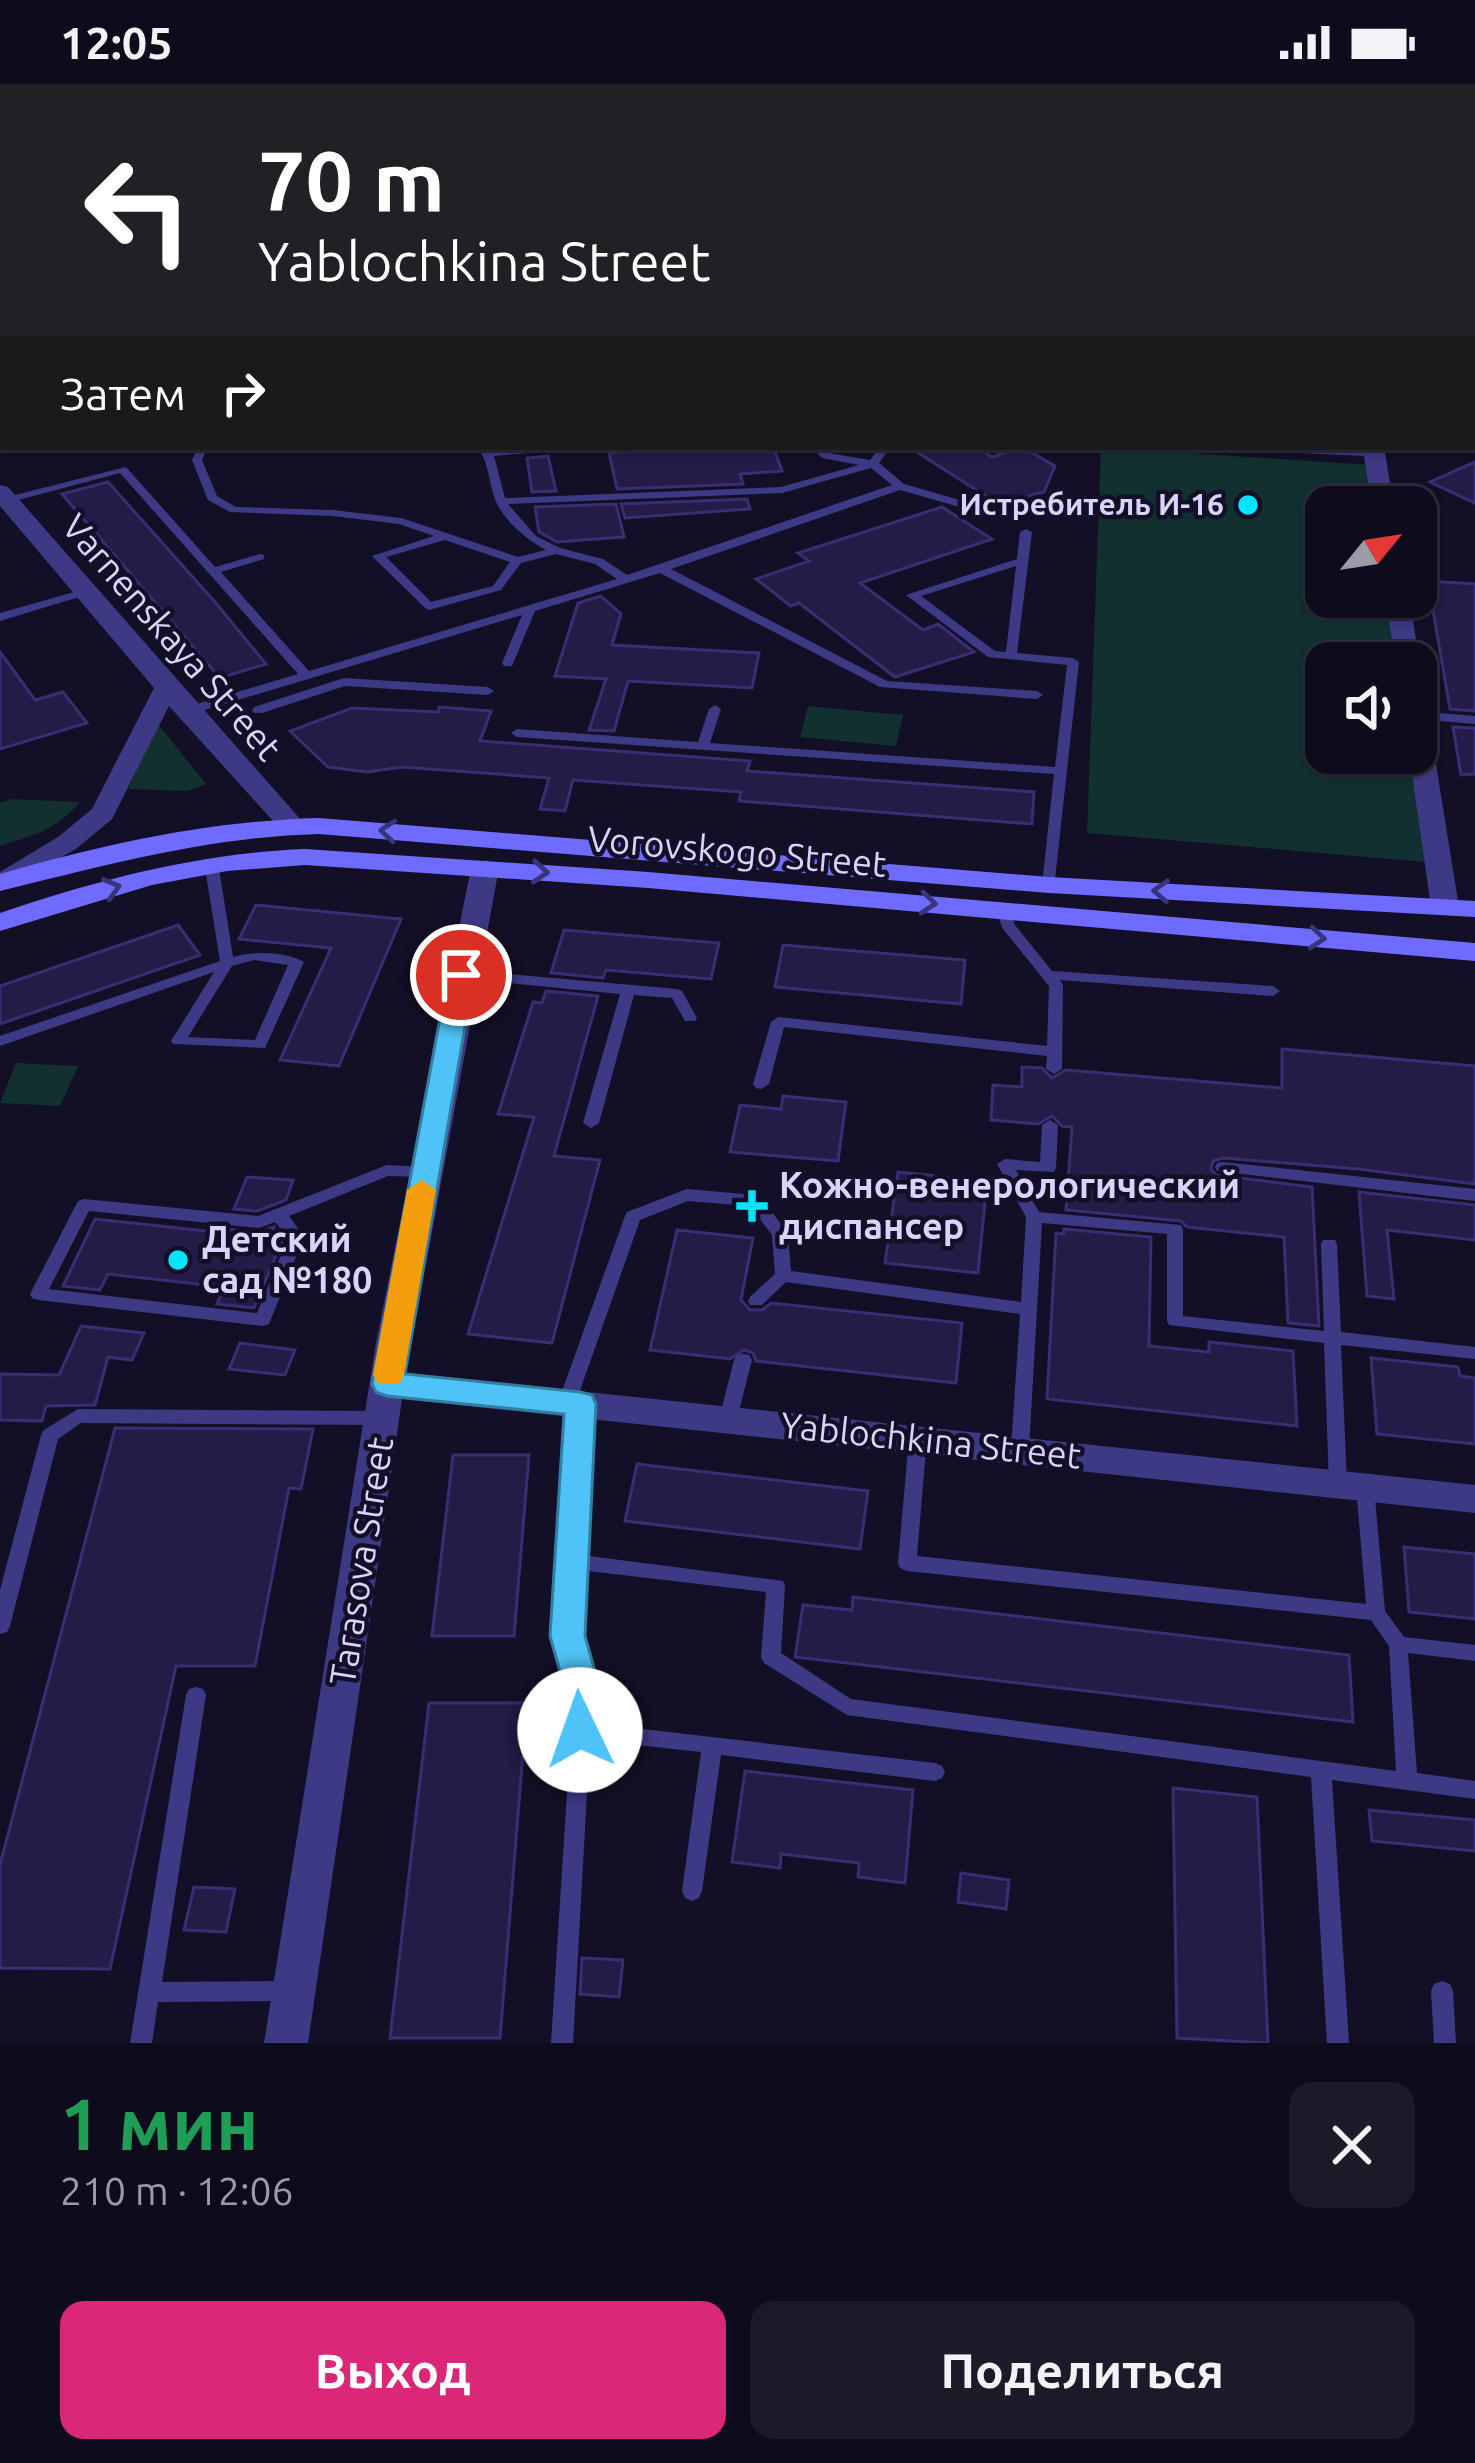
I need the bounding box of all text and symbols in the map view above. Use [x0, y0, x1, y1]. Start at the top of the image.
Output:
text: 12:05 [60, 17, 173, 68]
icon: left [60, 132, 216, 288]
text: 70 m [258, 133, 445, 227]
text: Yablochkina Street [258, 231, 711, 291]
icon: right [210, 360, 276, 426]
text: Затем [60, 368, 186, 419]
north arrow [1305, 486, 1437, 618]
map controls [1305, 486, 1437, 774]
place label: Истребитель И-16 [959, 487, 1224, 521]
marker: Истребитель И-16 [1235, 492, 1261, 518]
street label: Varnenskaya Street [54, 505, 290, 768]
button: sound [1305, 642, 1437, 774]
street label: Vorovskogo Street [586, 817, 888, 884]
one-way arrow [378, 819, 397, 845]
one-way arrow [531, 858, 550, 884]
one-way arrow [101, 877, 122, 902]
one-way arrow [1151, 878, 1170, 904]
one-way arrow [919, 890, 938, 915]
pin [410, 924, 512, 1026]
one-way arrow [1308, 925, 1327, 950]
icon: arrive [428, 942, 494, 1008]
place label: Кожно-венерологический диспансер [779, 1164, 1240, 1246]
marker: Кожно-венерологический диспансер [736, 1190, 768, 1222]
place label: Детский сад №180 [202, 1218, 372, 1300]
marker: Детский сад №180 [165, 1247, 191, 1273]
street label: Yablochkina Street [779, 1403, 1083, 1476]
street label: Tarasova Street [321, 1434, 400, 1688]
position arrow [517, 1667, 643, 1793]
button: close [1289, 2082, 1415, 2208]
text: 1 мин [60, 2083, 259, 2164]
text: 210 m · 12:06 [60, 2169, 294, 2212]
button: Выход [60, 2301, 726, 2439]
button: Поделиться [750, 2301, 1415, 2439]

